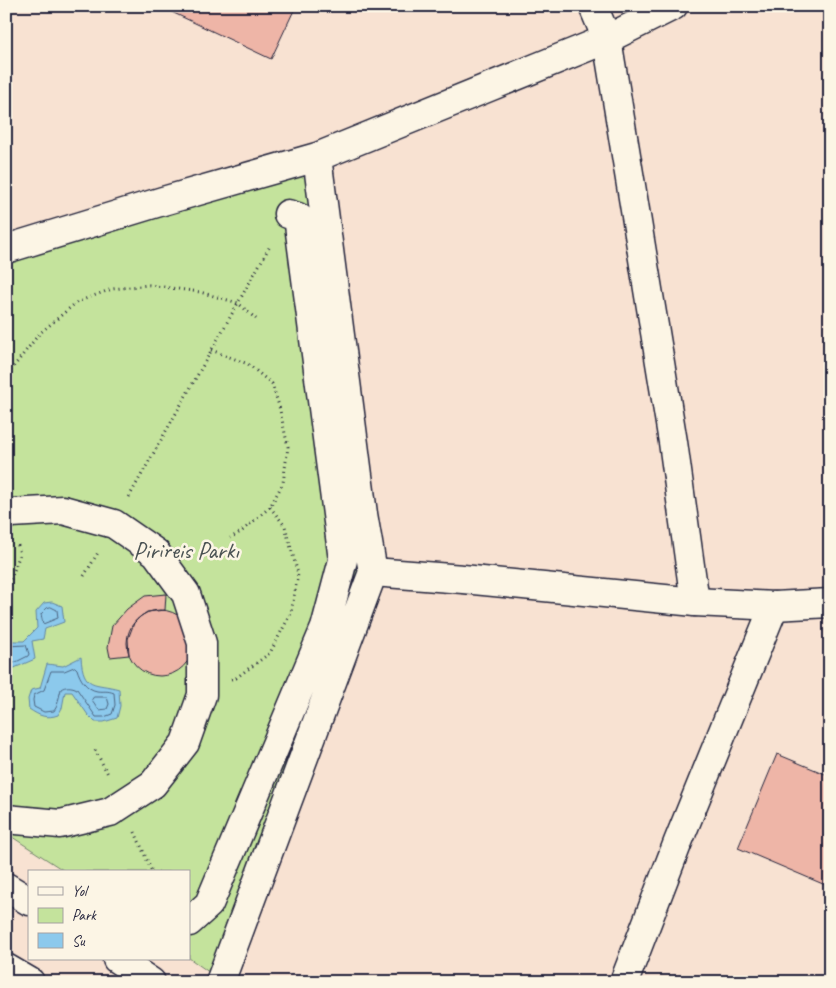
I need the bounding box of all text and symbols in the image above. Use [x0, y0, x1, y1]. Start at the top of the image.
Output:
park label: Pirireis Parkı [133, 535, 240, 565]
legend [28, 870, 190, 960]
text: Yol [72, 882, 89, 901]
text: Park [72, 906, 97, 925]
text: Su [72, 932, 86, 951]

